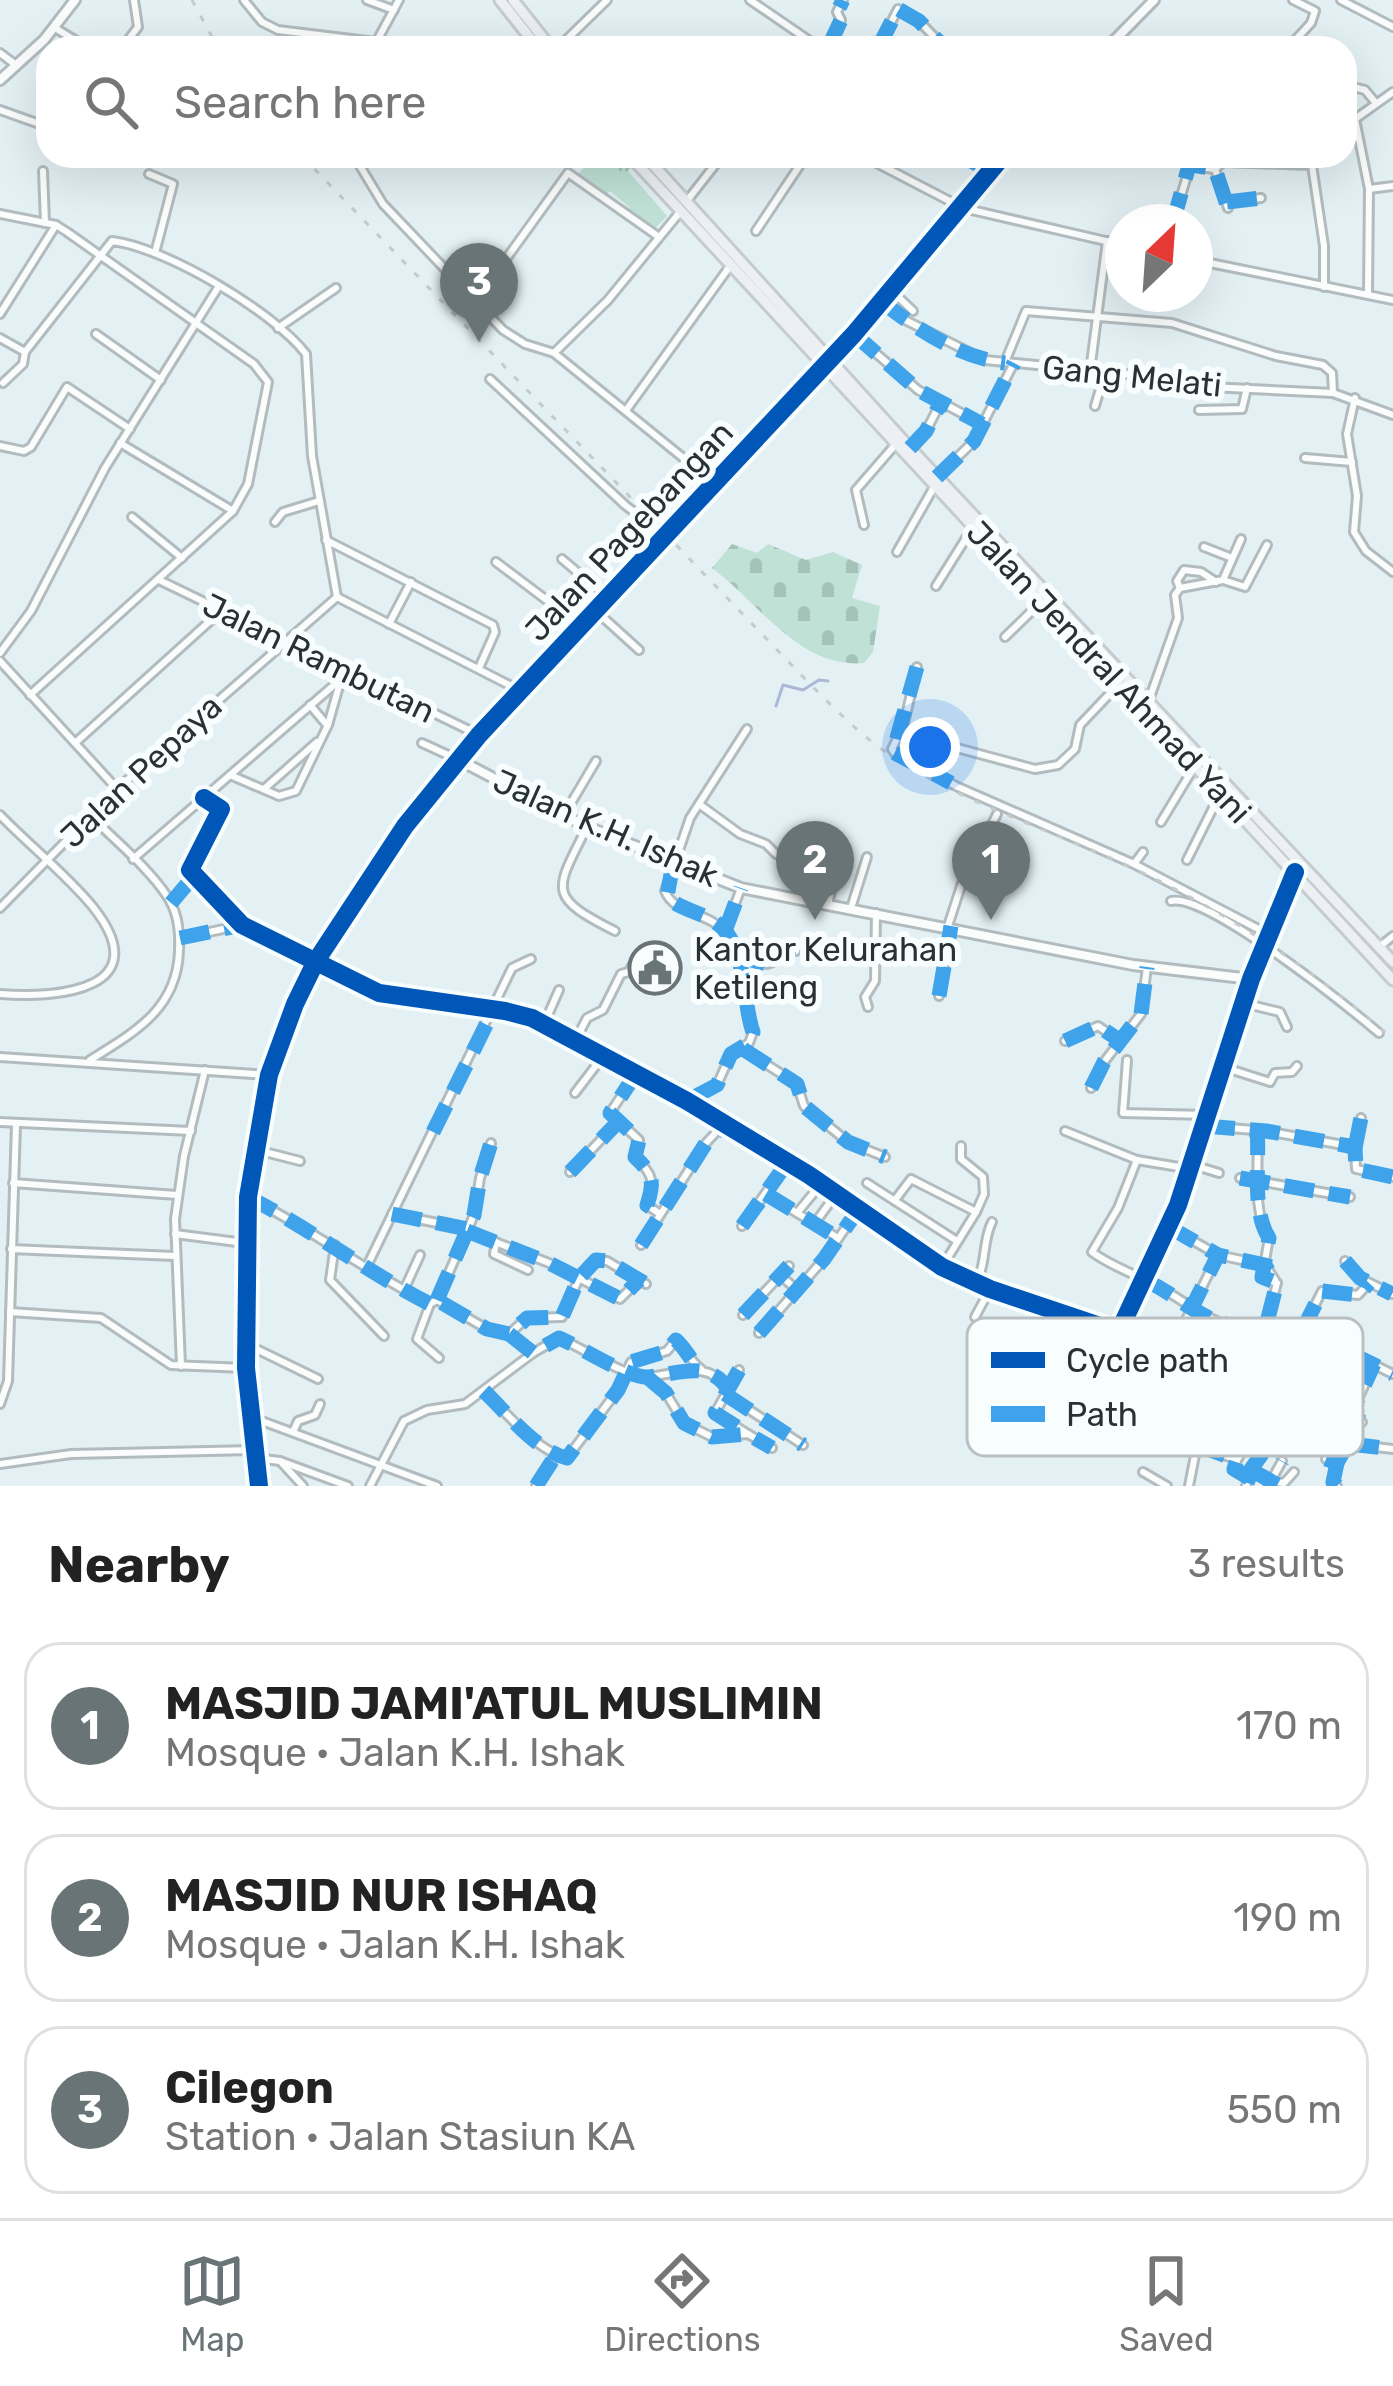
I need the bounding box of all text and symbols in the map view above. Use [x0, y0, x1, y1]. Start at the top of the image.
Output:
search box [36, 36, 1357, 168]
icon: search [78, 69, 144, 135]
text: Search here [174, 76, 426, 129]
north arrow [1105, 204, 1213, 312]
pin: 3 [440, 243, 518, 342]
street label: Gang Melati [1040, 347, 1224, 405]
street label: Jalan Pagebangan [517, 413, 741, 649]
street label: Jalan Jendral Ahmad Yani [959, 513, 1259, 831]
street label: Jalan Rambutan [197, 585, 441, 731]
street label: Jalan Pepaya [52, 686, 230, 856]
your location [900, 717, 960, 777]
street label: Jalan K.H. Ishak [487, 761, 725, 895]
pin: 2 [776, 821, 854, 920]
pin: 1 [952, 821, 1030, 920]
place label: Kantor Kelurahan Ketileng [694, 930, 957, 1007]
public building icon: Kantor Kelurahan Ketileng [627, 940, 683, 996]
legend [967, 1318, 1363, 1456]
text: Cycle path [1066, 1341, 1229, 1380]
text: Path [1066, 1395, 1138, 1434]
text: Nearby [48, 1534, 230, 1595]
text: 3 results [1188, 1541, 1345, 1587]
text: MASJID JAMI'ATUL MUSLIMIN [165, 1677, 823, 1730]
text: 1 [80, 1703, 100, 1749]
text: 170 m [1236, 1703, 1342, 1749]
text: Mosque · Jalan K.H. Ishak [165, 1730, 625, 1776]
text: MASJID NUR ISHAQ [165, 1869, 598, 1922]
text: 2 [77, 1895, 103, 1941]
text: 190 m [1233, 1895, 1342, 1941]
text: Mosque · Jalan K.H. Ishak [165, 1922, 625, 1968]
text: Cilegon [165, 2061, 334, 2114]
text: 3 [77, 2087, 103, 2133]
text: 550 m [1227, 2087, 1342, 2133]
text: Station · Jalan Stasiun KA [165, 2114, 635, 2160]
tab: Map [179, 2248, 245, 2359]
tab: Directions [604, 2248, 761, 2359]
tab: Saved [1119, 2248, 1214, 2359]

